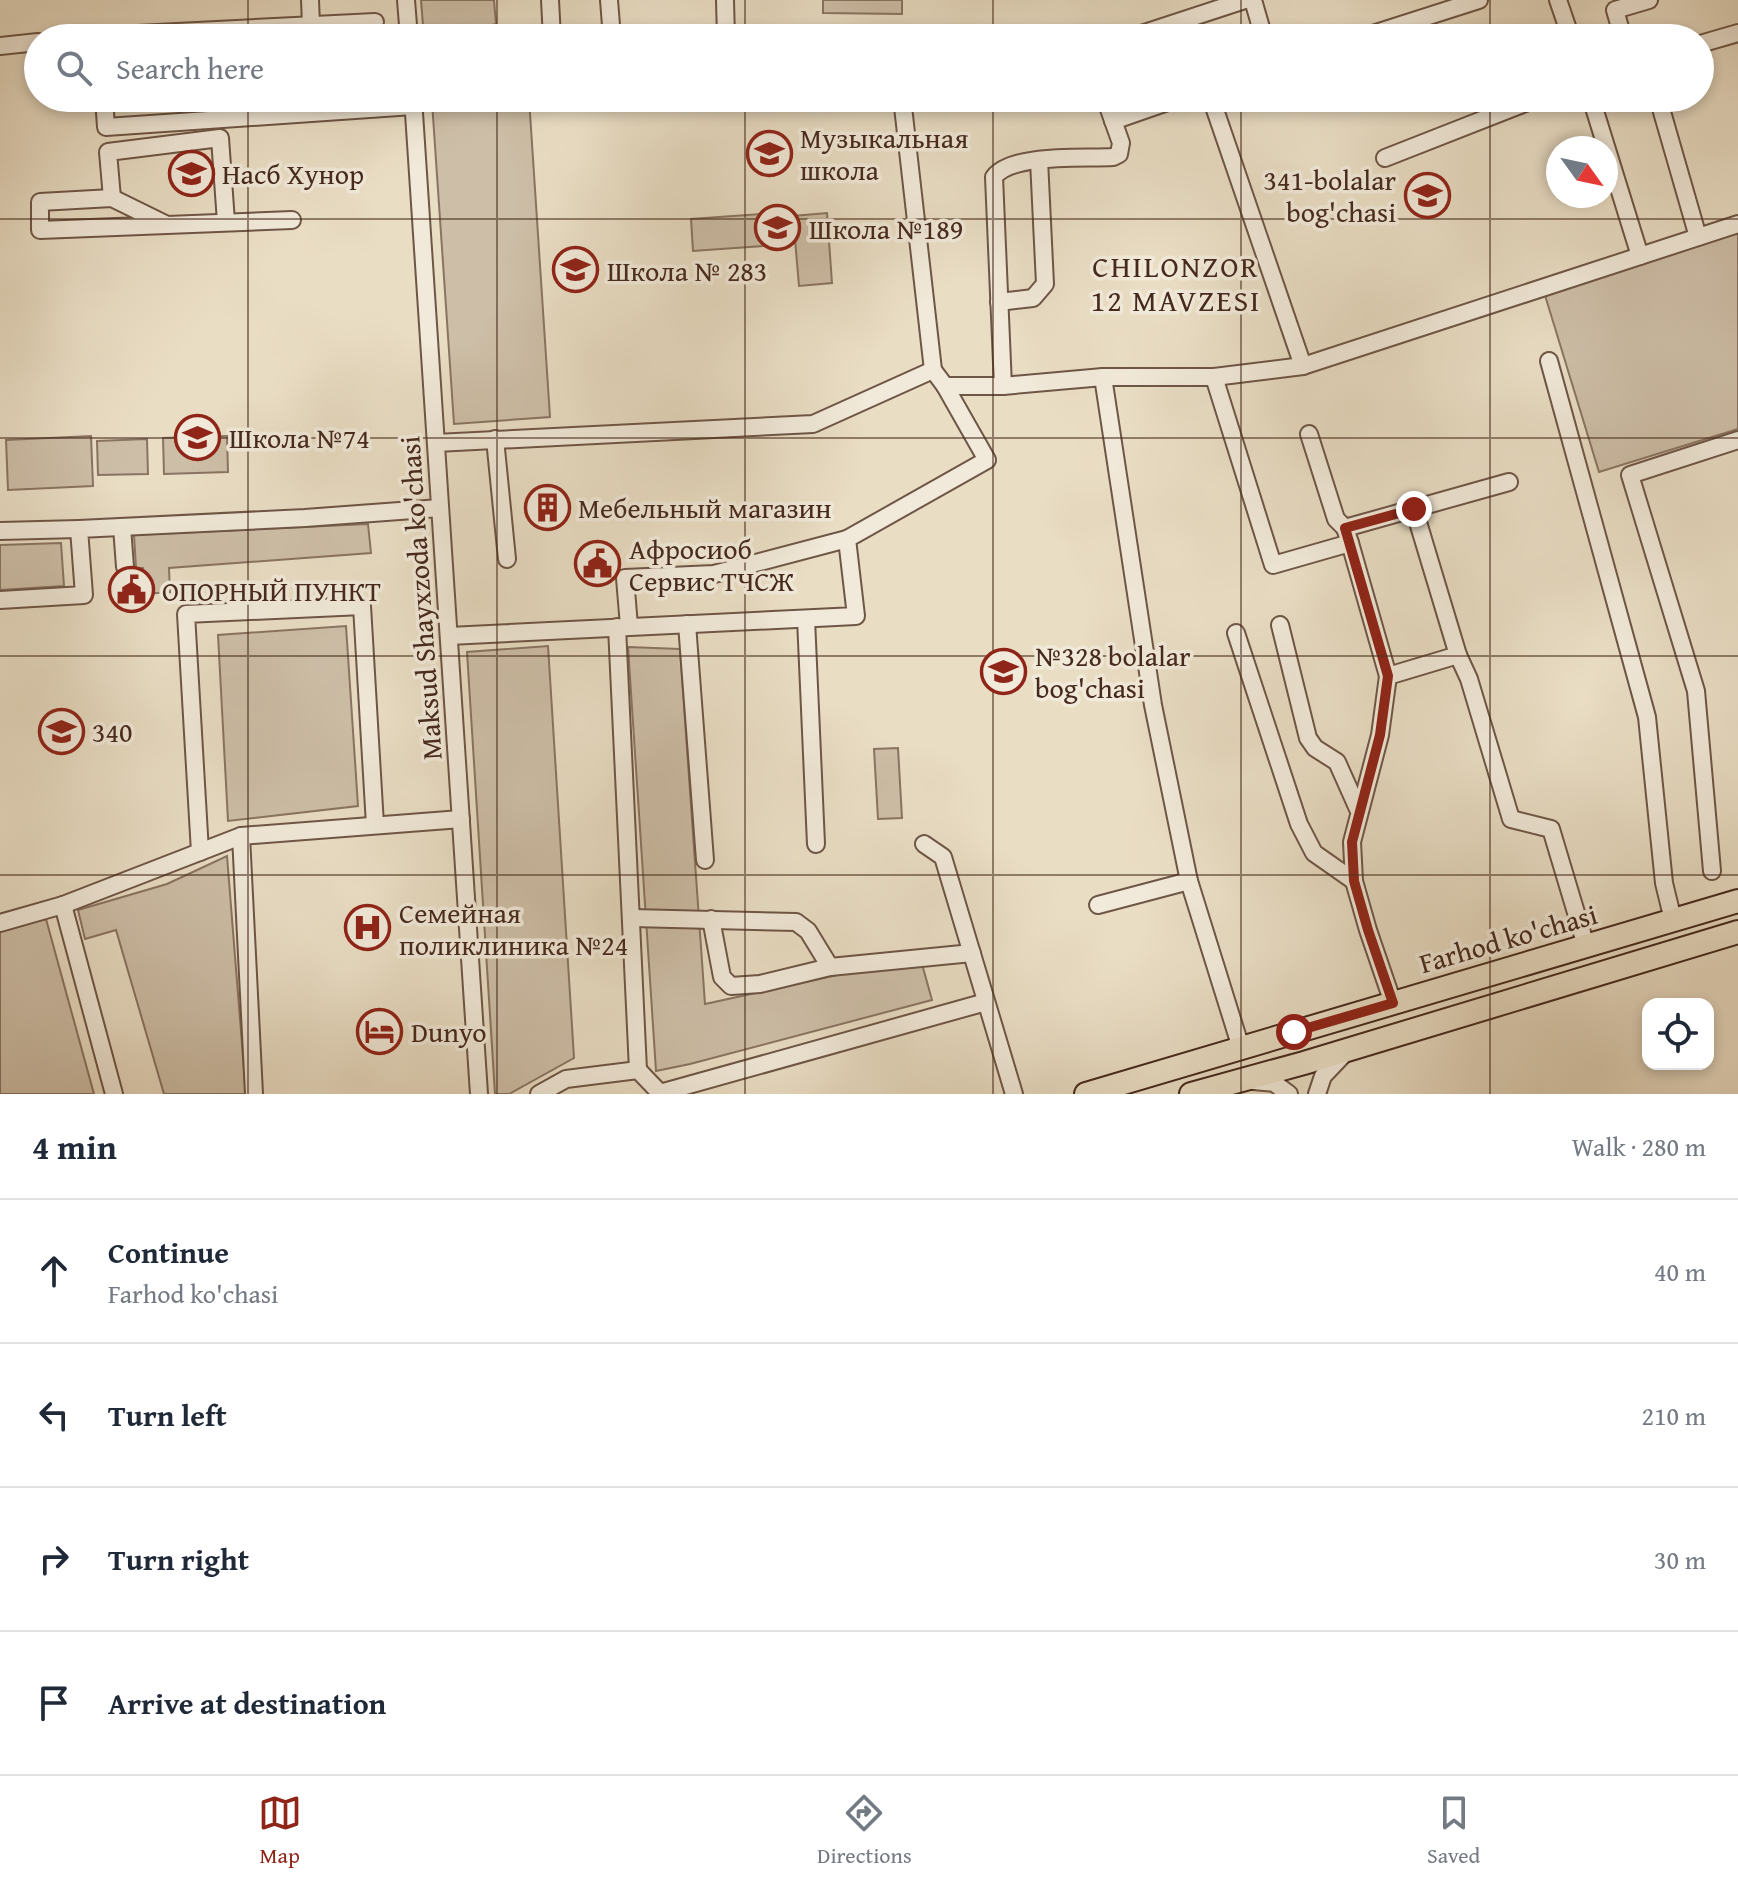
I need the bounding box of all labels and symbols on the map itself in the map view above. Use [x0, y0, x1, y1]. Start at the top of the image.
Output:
place label: Музыкальная школа [800, 117, 968, 190]
school or university icon: Музыкальная школа [745, 129, 793, 177]
north arrow [1546, 136, 1618, 208]
school or university icon: Насб Хунор [167, 149, 215, 197]
place label: Насб Хунор [222, 153, 364, 194]
place label: 341-bolalar bog'chasi [1263, 159, 1396, 232]
school or university icon: 341-bolalar bog'chasi [1403, 171, 1451, 219]
school or university icon: Школа №189 [754, 204, 802, 252]
place label: Школа №189 [809, 208, 963, 249]
district label: CHILONZOR 12 MAVZESI [1091, 244, 1261, 322]
school or university icon: Школа № 283 [552, 246, 600, 294]
place label: Школа № 283 [607, 250, 767, 291]
school or university icon: Школа №74 [174, 413, 222, 461]
place label: Школа №74 [229, 417, 370, 458]
street label: Maksud Shayxzoda ko'chasi [388, 435, 452, 761]
building icon: Мебельный магазин [523, 483, 571, 531]
place label: Мебельный магазин [578, 487, 831, 528]
route end [1396, 491, 1432, 527]
place label: Афросиоб Сервис ТЧСЖ [629, 528, 794, 601]
public building icon: Афросиоб Сервис ТЧСЖ [574, 540, 622, 588]
public building icon: ОПОРНЫЙ ПУНКТ [107, 566, 155, 614]
place label: ОПОРНЫЙ ПУНКТ [162, 570, 381, 611]
place label: №328 bolalar bog'chasi [1035, 635, 1191, 708]
school or university icon: №328 bolalar bog'chasi [980, 647, 1028, 695]
school or university icon: 340 [37, 707, 85, 755]
place label: 340 [92, 711, 132, 752]
place label: Семейная поликлиника №24 [399, 892, 628, 965]
street label: Farhod ko'chasi [1414, 893, 1602, 983]
hospital icon: Семейная поликлиника №24 [344, 904, 392, 952]
hotel icon: Dunyo [356, 1007, 404, 1055]
place label: Dunyo [411, 1011, 487, 1052]
route start [1276, 1014, 1312, 1050]

